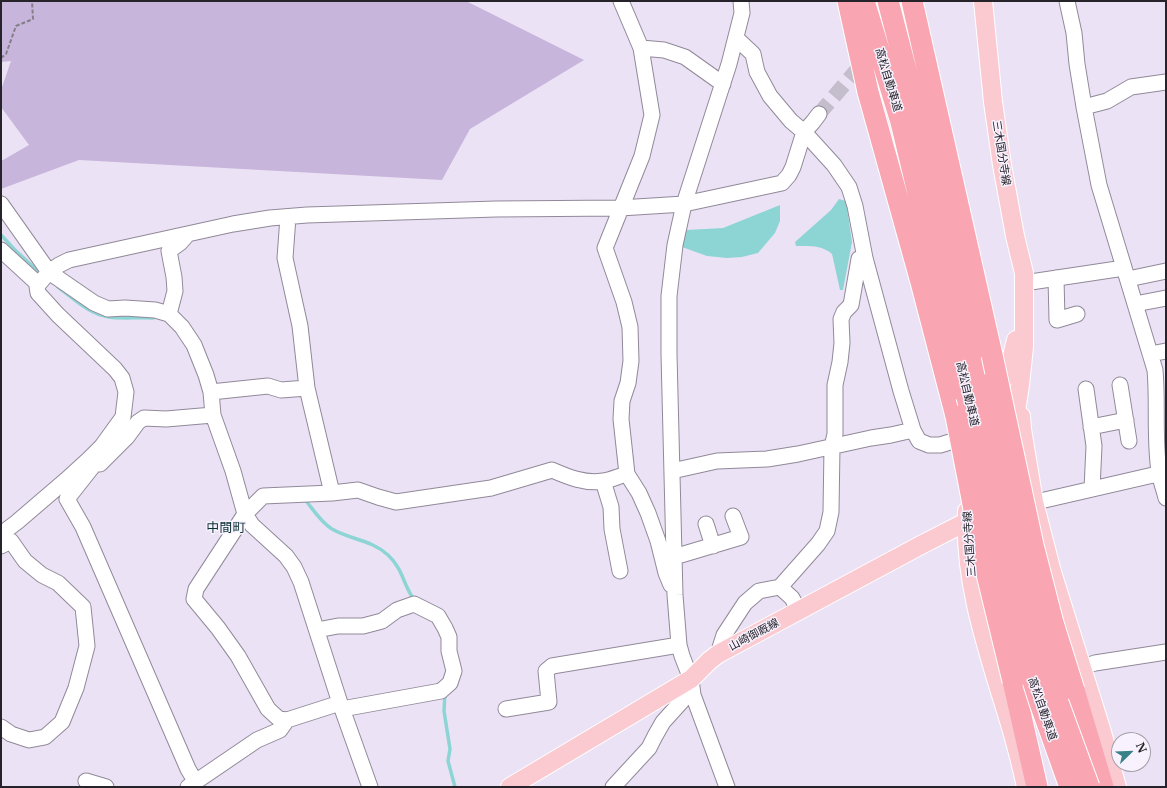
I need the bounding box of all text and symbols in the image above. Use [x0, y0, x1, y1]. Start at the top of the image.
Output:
street label: 高松自動車道 [872, 47, 904, 113]
street label: 三木国分寺線 [989, 119, 1013, 187]
street label: 高松自動車道 [953, 360, 981, 428]
street label: 三木国分寺線 [961, 511, 979, 577]
district label: 中間町 [207, 520, 245, 536]
street label: 山崎御厩線 [727, 616, 781, 654]
street label: 高松自動車道 [1025, 676, 1059, 742]
north arrow [1111, 732, 1151, 772]
text: N [1133, 740, 1150, 755]

